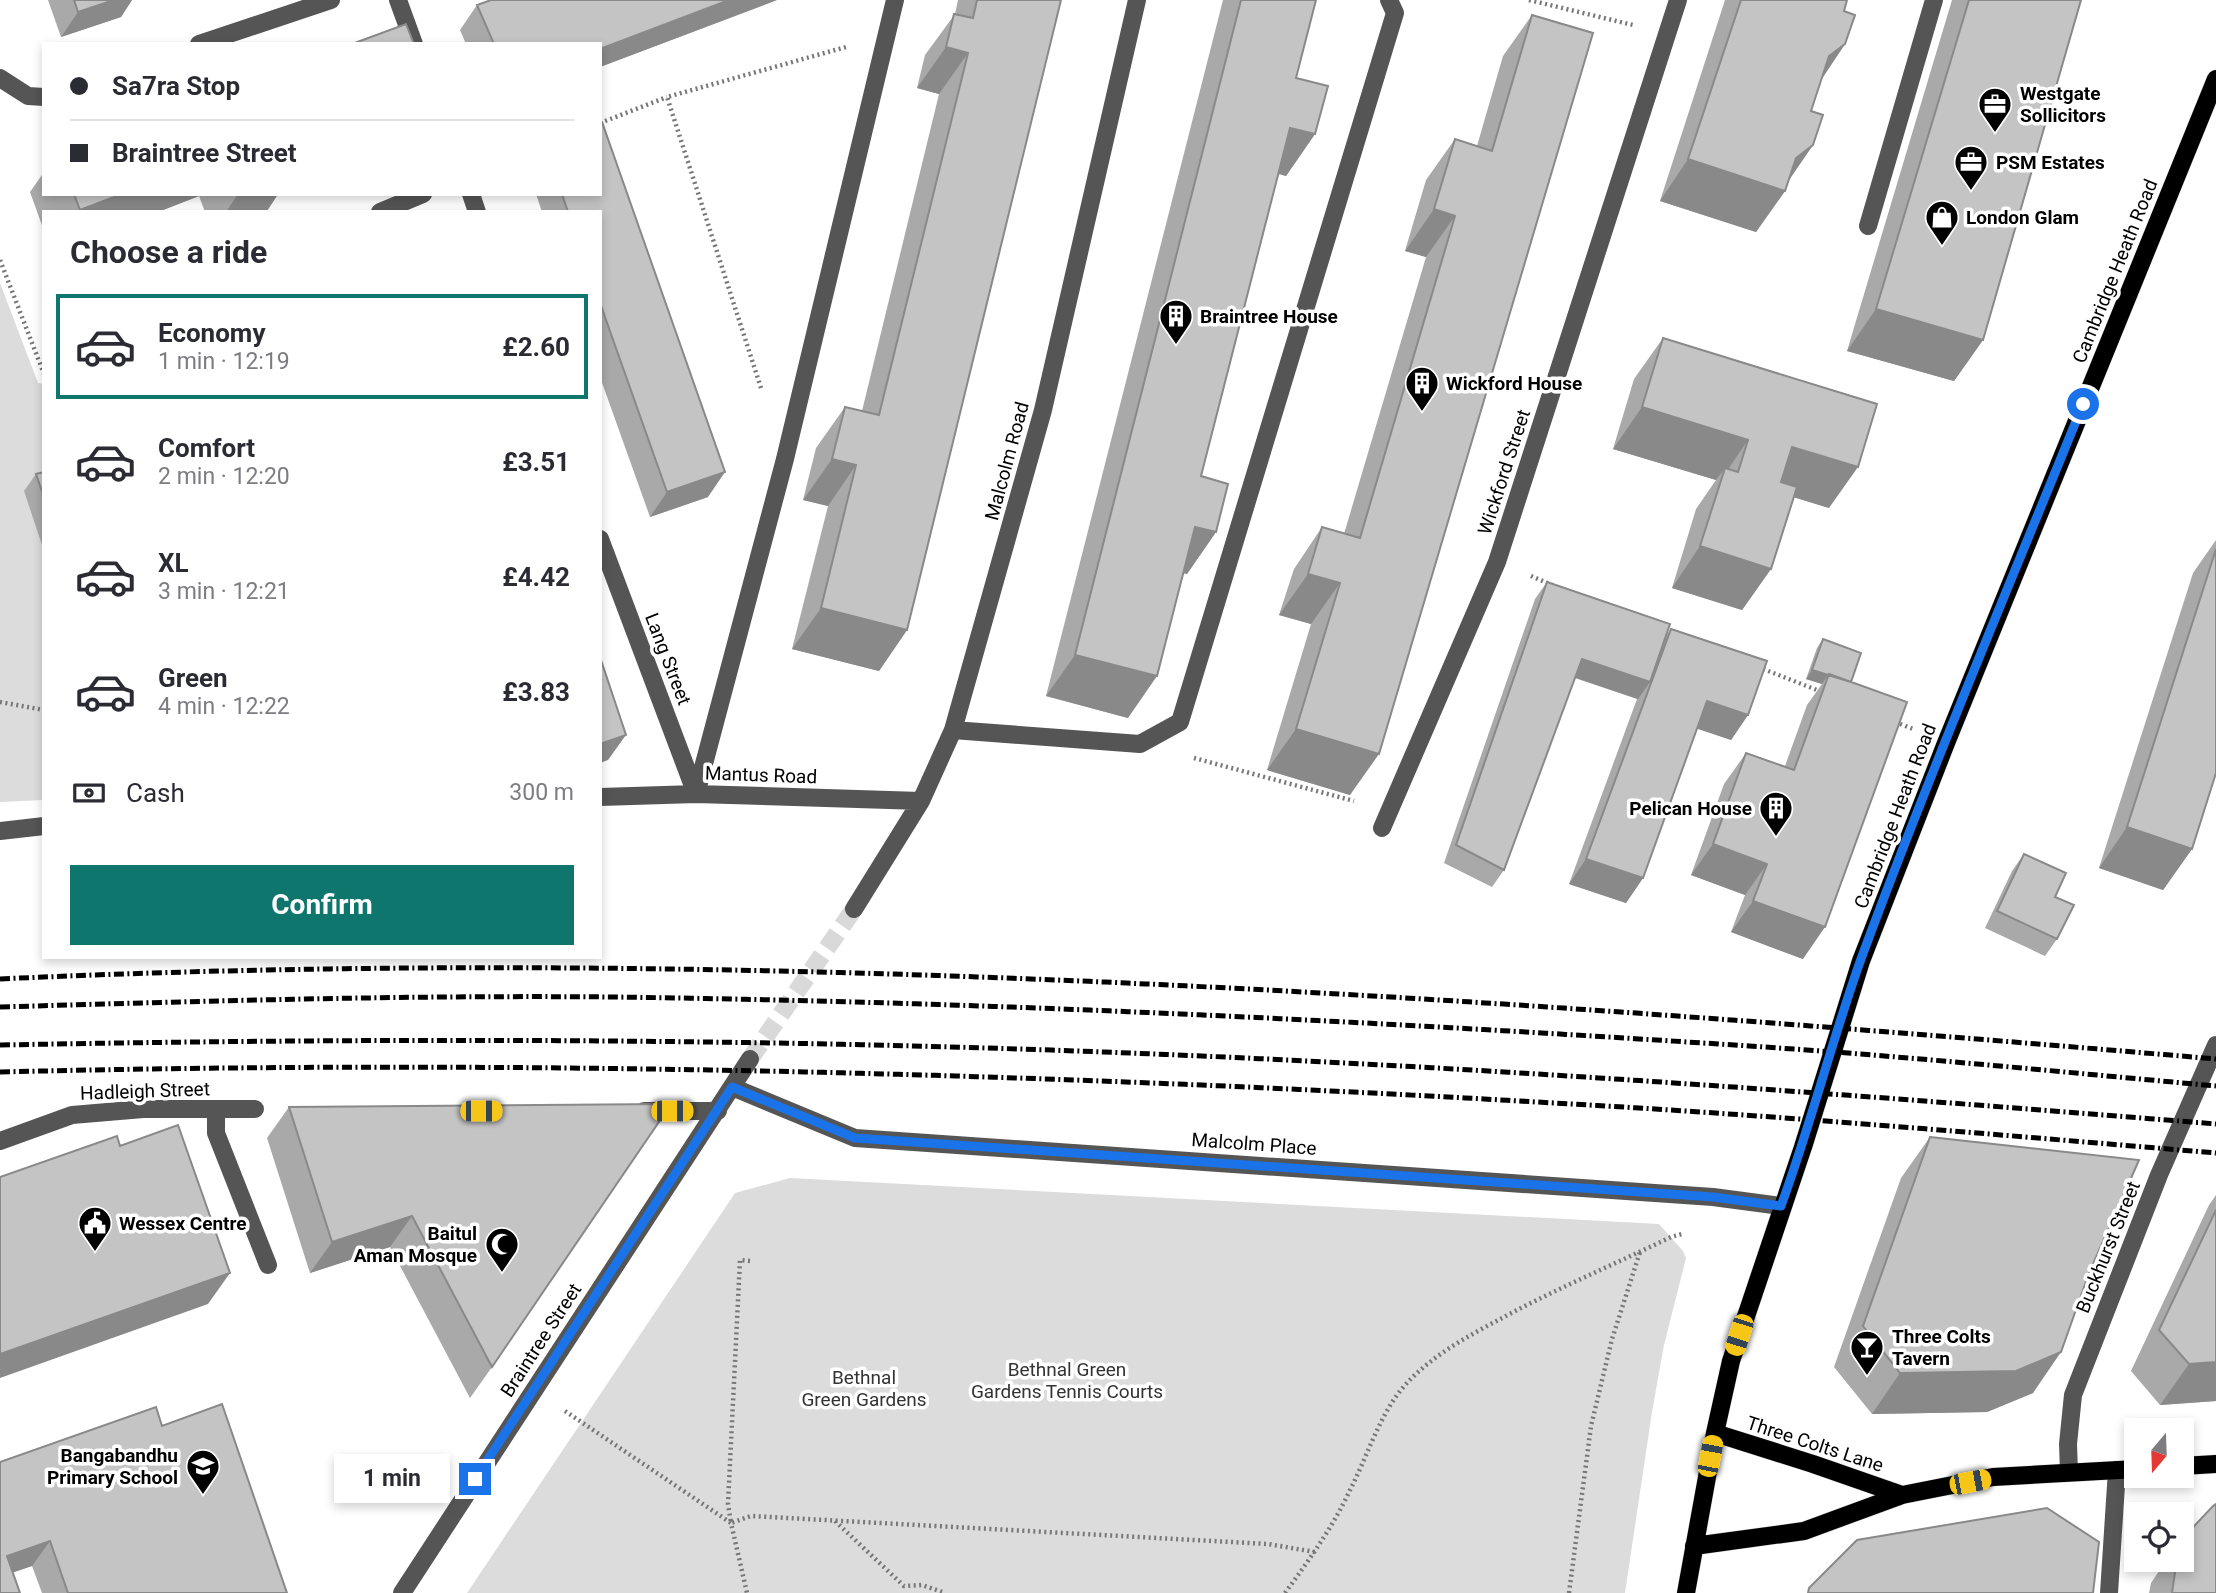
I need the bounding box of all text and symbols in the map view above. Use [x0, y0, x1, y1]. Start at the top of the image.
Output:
text: Sa7ra Stop [112, 71, 240, 101]
place label: Westgate Sollicitors [2020, 82, 2106, 127]
office icon: Westgate Sollicitors [1976, 85, 2014, 134]
text: Braintree Street [112, 138, 297, 168]
office icon: PSM Estates [1952, 143, 1990, 192]
place label: PSM Estates [1996, 151, 2105, 174]
street label: Cambridge Heath Road [2068, 176, 2162, 366]
shop icon: London Glam [1923, 198, 1961, 247]
place label: London Glam [1966, 206, 2079, 229]
text: Choose a ride [70, 233, 267, 271]
building icon: Braintree House [1157, 297, 1195, 346]
place label: Braintree House [1200, 305, 1338, 328]
icon: car [74, 315, 137, 378]
text: Economy [158, 318, 265, 348]
text: £2.60 [502, 332, 570, 362]
text: 1 min · 12:19 [158, 348, 290, 375]
building icon: Wickford House [1403, 364, 1441, 413]
place label: Wickford House [1446, 372, 1582, 395]
route start [2067, 388, 2099, 420]
street label: Malcolm Road [980, 399, 1034, 523]
street label: Wickford Street [1473, 406, 1535, 538]
icon: car [74, 430, 137, 493]
text: Comfort [158, 433, 255, 463]
text: £3.51 [502, 447, 570, 477]
text: 2 min · 12:20 [158, 463, 290, 490]
icon: car [74, 545, 137, 608]
text: XL [158, 548, 189, 578]
text: £4.42 [502, 562, 570, 592]
text: 3 min · 12:21 [158, 578, 290, 605]
street label: Lang Street [640, 610, 696, 708]
icon: car [74, 660, 137, 723]
text: Green [158, 663, 228, 693]
text: £3.83 [502, 677, 570, 707]
text: 4 min · 12:22 [158, 693, 290, 720]
street label: Cambridge Heath Road [1849, 720, 1941, 912]
street label: Mantus Road [705, 762, 817, 788]
icon: cash [70, 774, 108, 812]
text: Cash [126, 778, 185, 808]
text: 300 m [509, 779, 574, 806]
building icon: Pelican House [1757, 789, 1795, 838]
place label: Pelican House [1629, 797, 1752, 820]
button: Confirm [70, 865, 574, 945]
street label: Hadleigh Street [80, 1077, 210, 1105]
car [461, 1101, 503, 1122]
car [652, 1101, 694, 1122]
street label: Malcolm Place [1191, 1128, 1317, 1160]
street label: Buckhurst Street [2071, 1178, 2145, 1316]
public building icon: Wessex Centre [76, 1204, 114, 1253]
place label: Wessex Centre [119, 1212, 247, 1235]
place label: Baitul Aman Mosque [354, 1222, 477, 1267]
mosque icon: Baitul Aman Mosque [483, 1225, 521, 1274]
street label: Braintree Street [496, 1279, 586, 1401]
car [1723, 1312, 1756, 1358]
place label: Three Colts Tavern [1892, 1325, 1991, 1370]
bar icon: Three Colts Tavern [1848, 1328, 1886, 1377]
park label: Bethnal Green Gardens Tennis Courts [971, 1358, 1163, 1403]
park label: Bethnal Green Gardens [801, 1366, 927, 1411]
street label: Three Colts Lane [1744, 1411, 1886, 1477]
north arrow [2124, 1418, 2194, 1488]
map controls [2124, 1418, 2194, 1572]
car [1696, 1433, 1725, 1479]
place label: Bangabandhu Primary School [47, 1444, 178, 1489]
school or university icon: Bangabandhu Primary School [184, 1447, 222, 1496]
callout: 1 min [335, 1454, 450, 1504]
route end [459, 1463, 491, 1495]
text: 1 min [363, 1465, 421, 1492]
car [1948, 1468, 1993, 1496]
button: locate [2124, 1502, 2194, 1572]

